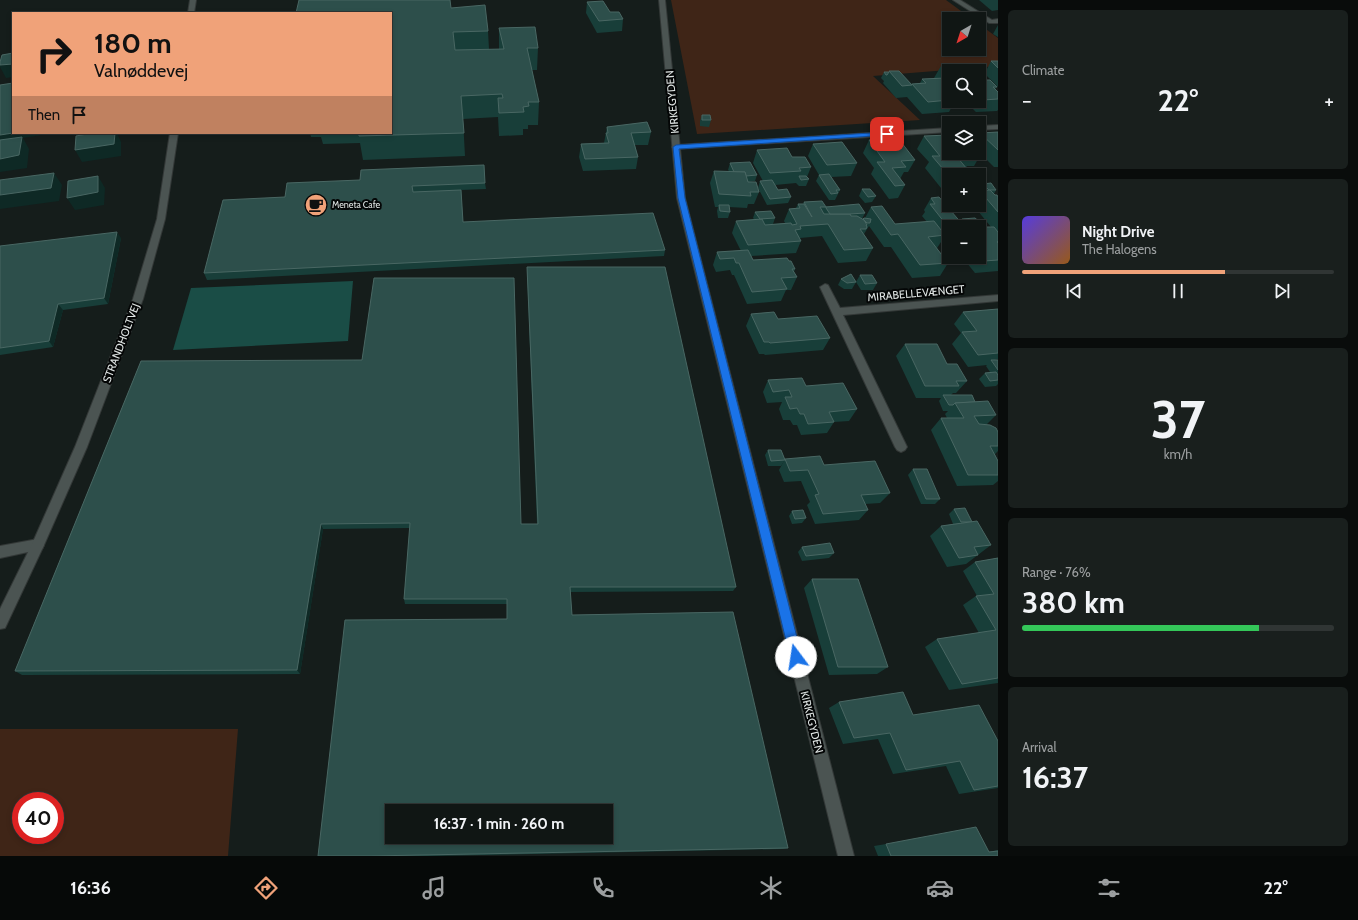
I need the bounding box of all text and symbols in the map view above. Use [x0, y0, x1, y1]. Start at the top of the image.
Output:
north arrow [942, 12, 986, 56]
map controls [942, 12, 986, 264]
text: 180 m [94, 26, 172, 60]
icon: right [28, 28, 80, 80]
text: Valnøddevej [94, 60, 188, 82]
text: Climate [1022, 62, 1064, 78]
button: search [942, 64, 986, 108]
street label: KIRKEGYDEN [662, 70, 682, 134]
text: 22° [1158, 82, 1198, 119]
text: − [1022, 87, 1032, 114]
text: + [1324, 87, 1334, 114]
icon: arrive [68, 104, 90, 126]
text: Then [28, 106, 60, 124]
button: layers [942, 116, 986, 160]
pin [870, 117, 904, 151]
icon: arrive [876, 123, 898, 145]
button: + [942, 168, 986, 212]
cafe icon: Meneta Cafe [303, 192, 329, 218]
place label: Meneta Cafe [332, 199, 381, 210]
button: − [942, 220, 986, 264]
text: Night Drive [1082, 223, 1155, 241]
text: The Halogens [1082, 241, 1157, 257]
icon: previous [1063, 280, 1085, 302]
icon: pause [1167, 280, 1189, 302]
icon: next [1271, 280, 1293, 302]
street label: MIRABELLEVÆNGET [867, 282, 965, 304]
street label: STRANDHOLTVEJ [99, 301, 143, 385]
text: 37 [1151, 388, 1205, 451]
text: km/h [1164, 446, 1192, 462]
text: Range · 76% [1022, 564, 1091, 580]
text: 380 km [1022, 584, 1125, 621]
position arrow [775, 636, 817, 678]
street label: KIRKEGYDEN [798, 690, 826, 754]
text: Arrival [1022, 739, 1057, 755]
text: 16:37 [1022, 759, 1088, 796]
speed limit sign: 40 [12, 792, 64, 844]
text: 16:37 · 1 min · 260 m [434, 815, 564, 833]
icon: directions [252, 874, 280, 902]
icon: music [420, 874, 448, 902]
icon: phone [589, 874, 617, 902]
icon: climate [757, 874, 785, 902]
icon: car [926, 874, 954, 902]
icon: filters [1095, 874, 1123, 902]
text: 16:36 [70, 877, 111, 899]
text: 22° [1263, 877, 1288, 899]

